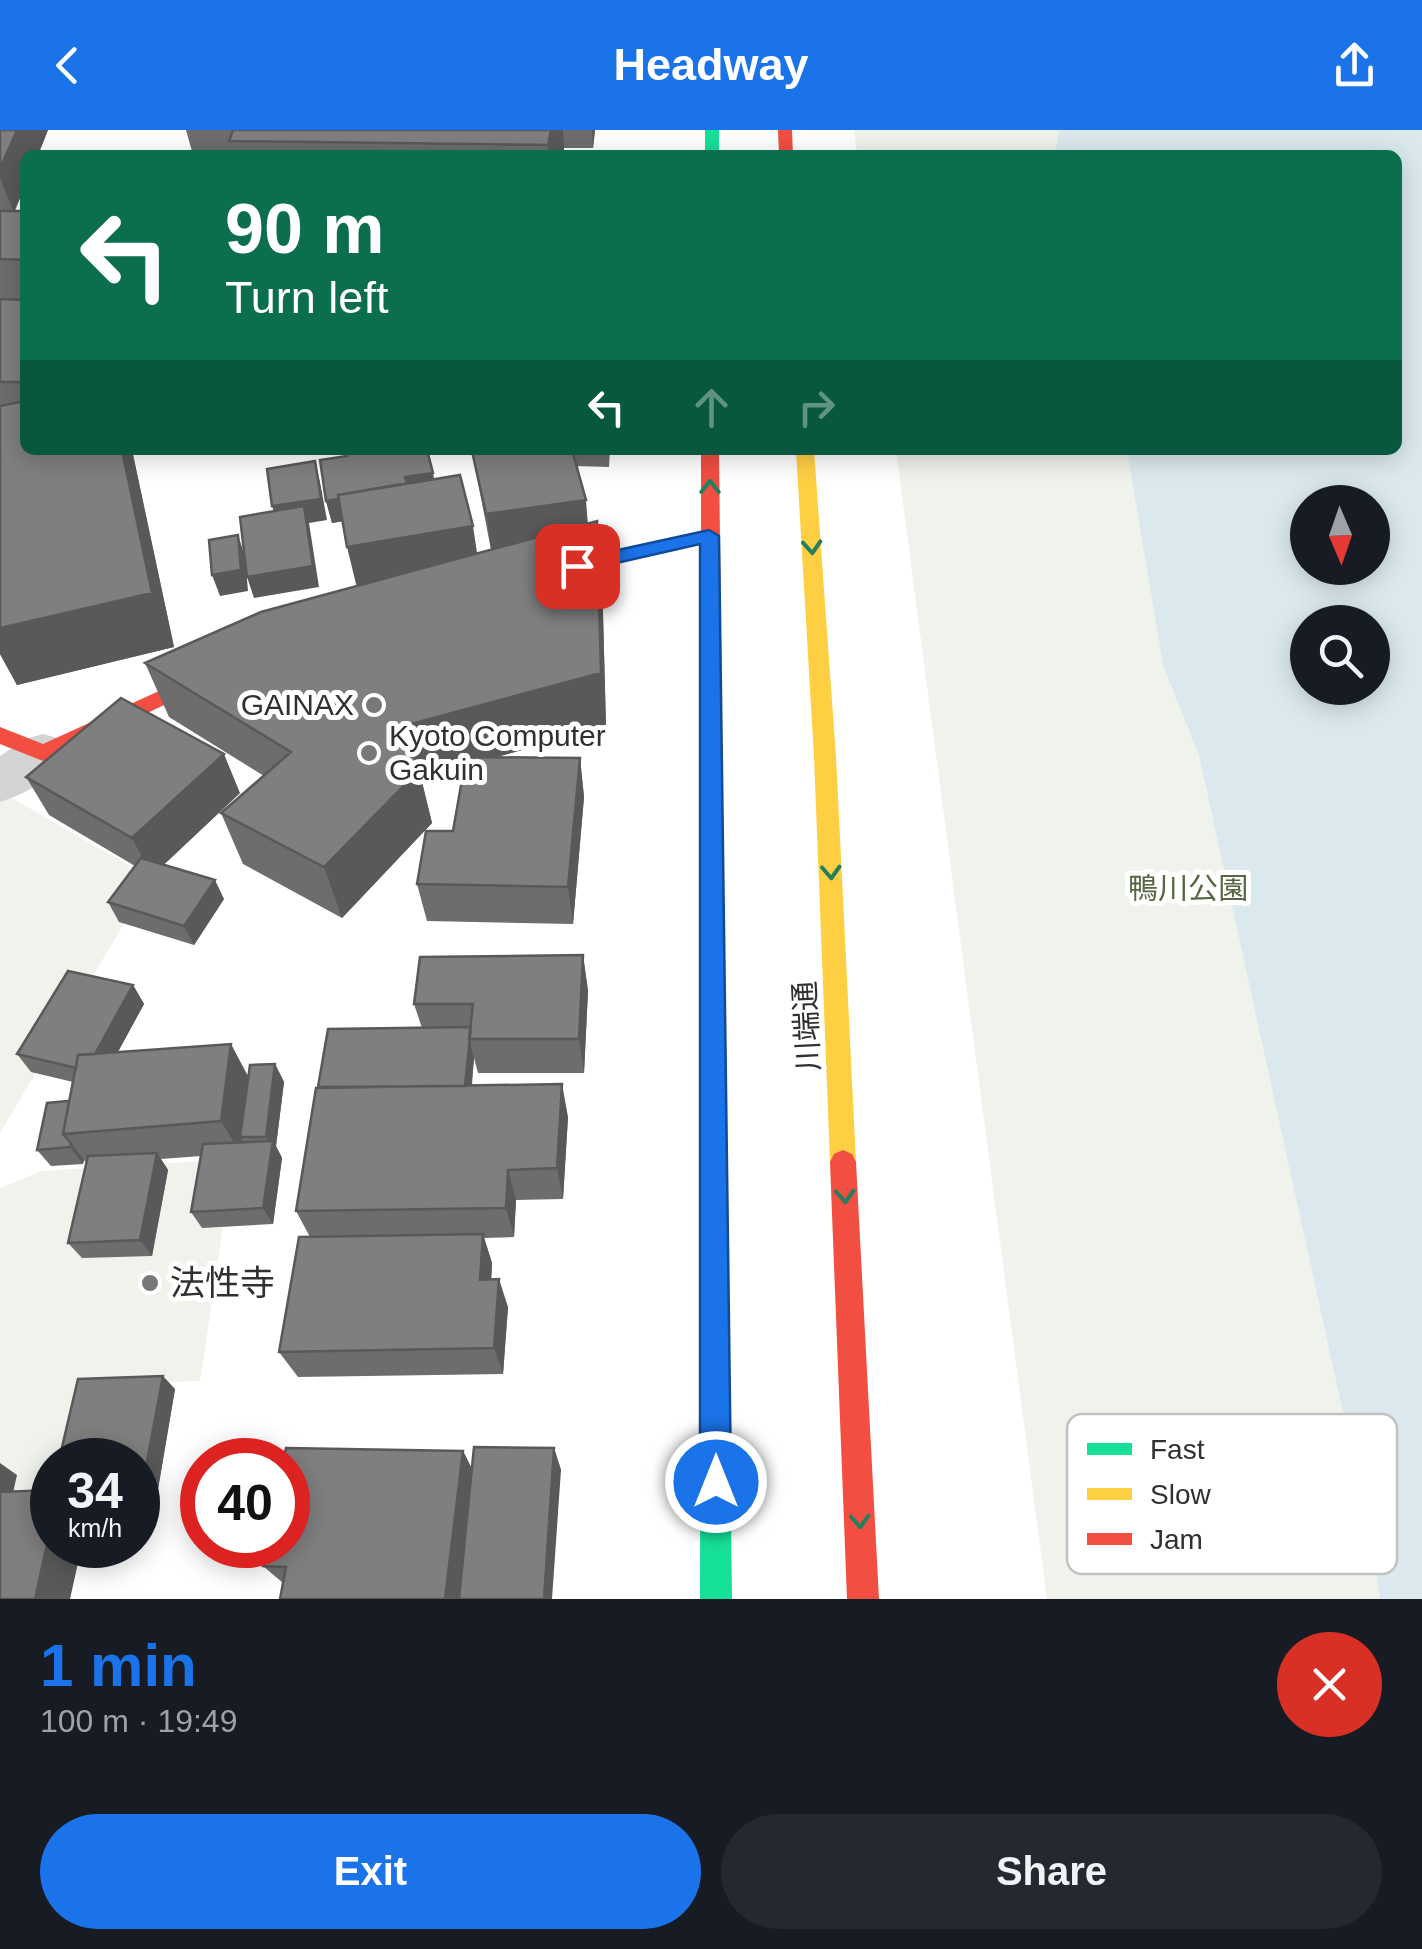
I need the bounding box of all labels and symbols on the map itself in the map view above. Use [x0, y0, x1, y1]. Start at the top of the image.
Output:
one-way arrow [699, 478, 720, 494]
north arrow [1290, 485, 1390, 585]
pin [535, 524, 620, 609]
one-way arrow [801, 540, 822, 556]
place label: GAINAX [241, 688, 354, 721]
marker: GAINAX [363, 694, 385, 716]
place label: Kyoto Computer Gakuin [389, 719, 606, 786]
marker: Kyoto Computer Gakuin [358, 742, 380, 764]
one-way arrow [820, 864, 841, 880]
park label: 鴨川公園 [1128, 872, 1248, 905]
street label: 川端通 [788, 980, 825, 1072]
one-way arrow [834, 1189, 855, 1205]
place label: 法性寺 [170, 1263, 275, 1302]
marker: 法性寺 [139, 1272, 161, 1294]
legend [1067, 1414, 1397, 1574]
position arrow [664, 1430, 768, 1534]
text: Fast [1150, 1434, 1205, 1465]
speed limit sign: 40 [180, 1438, 310, 1568]
text: Slow [1150, 1479, 1211, 1510]
one-way arrow [849, 1514, 870, 1530]
text: Jam [1150, 1524, 1203, 1555]

